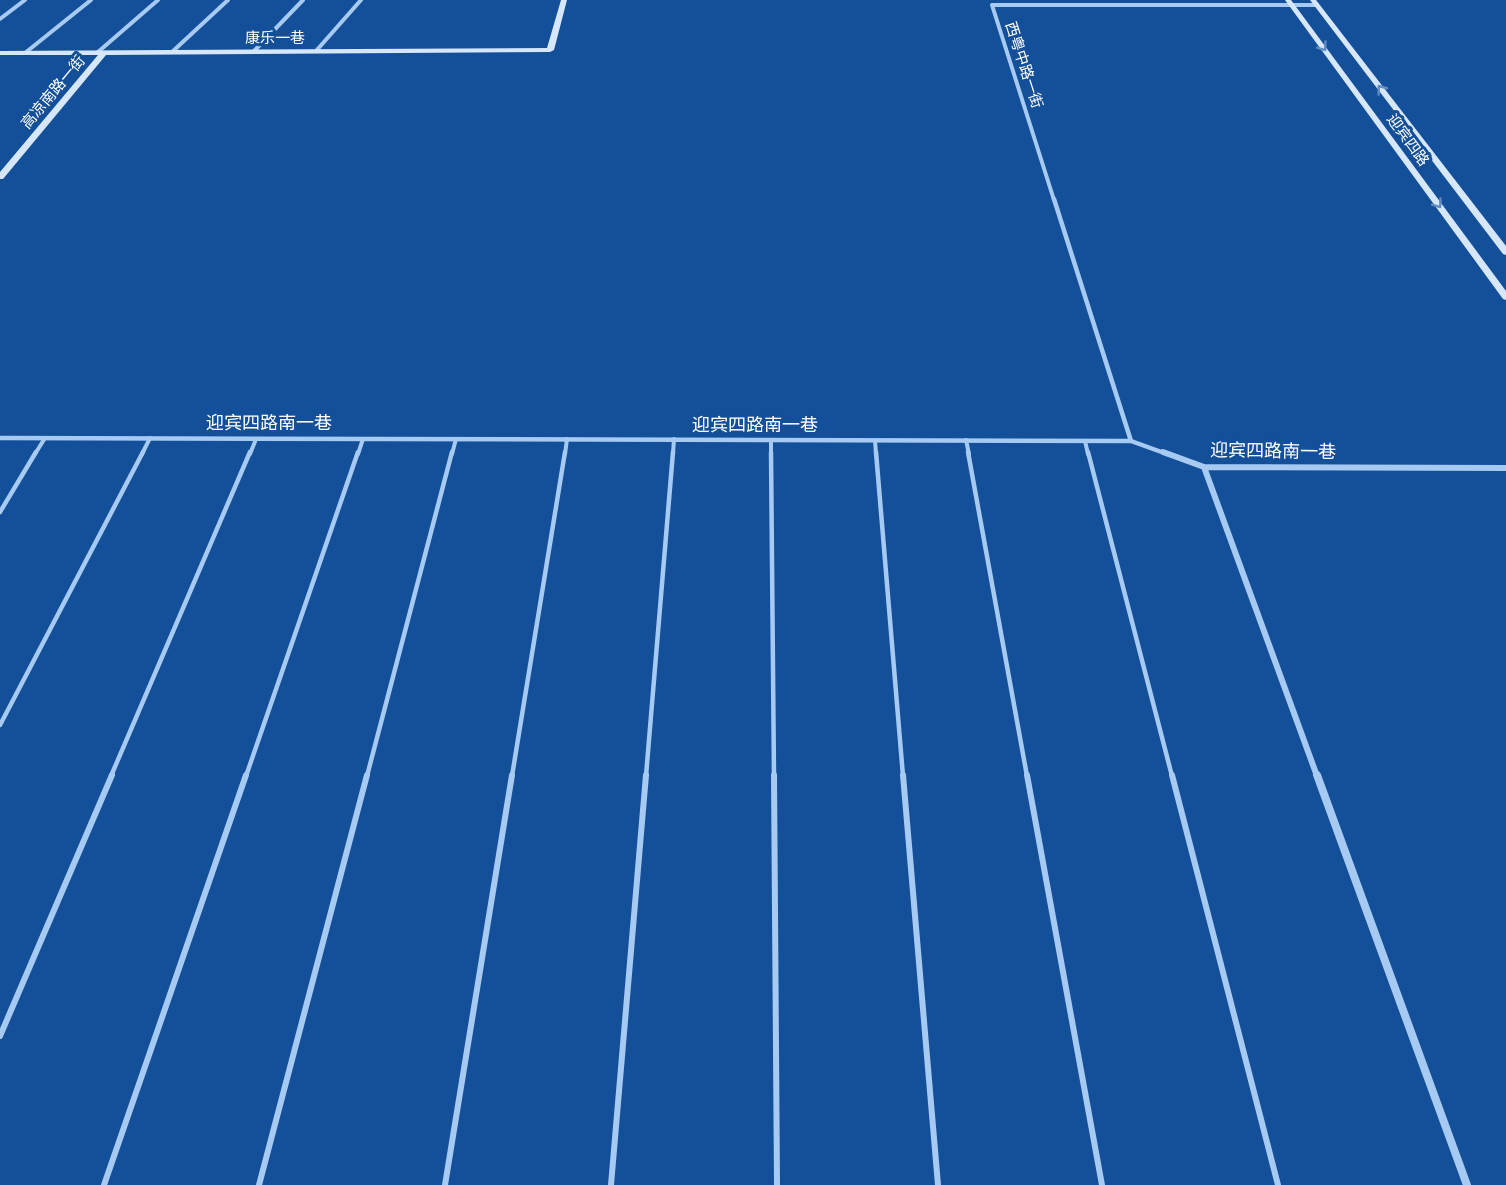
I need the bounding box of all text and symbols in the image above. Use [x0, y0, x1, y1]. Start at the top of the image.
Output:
street label: 西粤中路一街 [1002, 19, 1047, 111]
street label: 康乐一巷 [245, 28, 305, 47]
one-way arrow [1315, 41, 1326, 52]
street label: 高凉南路一街 [16, 51, 89, 132]
one-way arrow [1377, 85, 1388, 96]
street label: 迎宾四路 [1383, 110, 1434, 170]
one-way arrow [1431, 198, 1442, 209]
street label: 迎宾四路南一巷 [206, 412, 332, 433]
street label: 迎宾四路南一巷 [692, 414, 818, 435]
street label: 迎宾四路南一巷 [1210, 439, 1336, 462]

